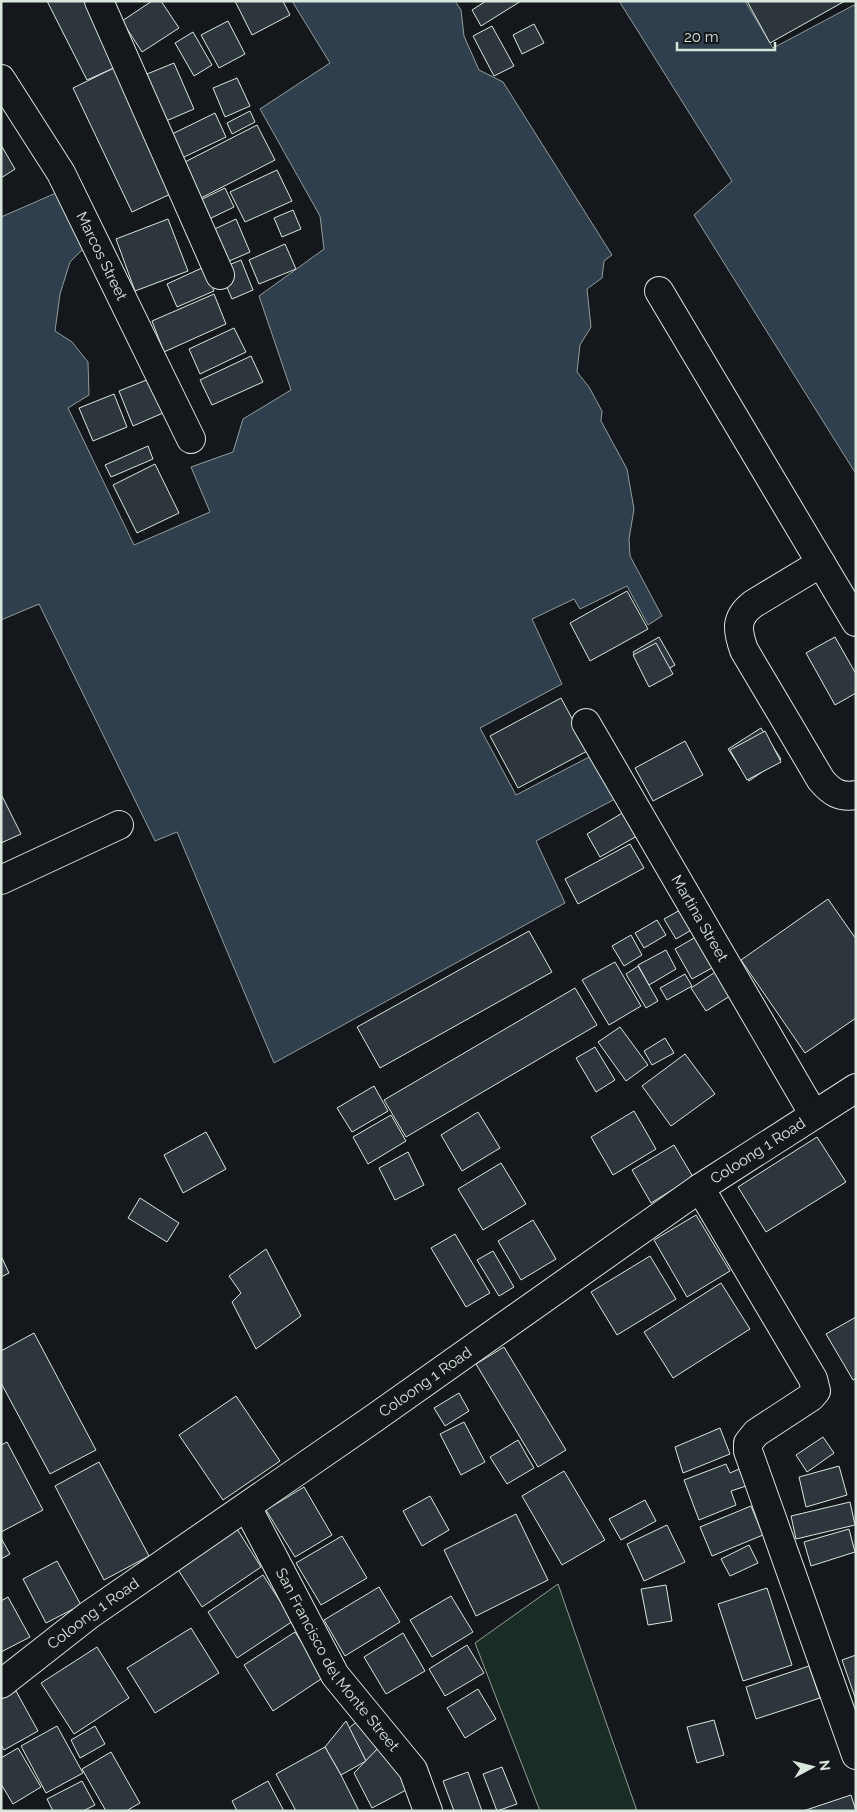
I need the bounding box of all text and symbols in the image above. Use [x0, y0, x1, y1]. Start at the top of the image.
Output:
scale bar [677, 20, 774, 52]
text: 20 m [684, 28, 719, 46]
street label: Marcos Street [72, 209, 131, 303]
street label: Martina Street [667, 872, 732, 965]
street label: Coloong 1 Road [707, 1114, 809, 1188]
street label: Coloong 1 Road [376, 1343, 475, 1421]
street label: San Francisco del Monte Street [272, 1565, 403, 1755]
street label: Coloong 1 Road [44, 1574, 143, 1653]
north arrow [787, 1742, 837, 1792]
text: N [816, 1759, 833, 1772]

